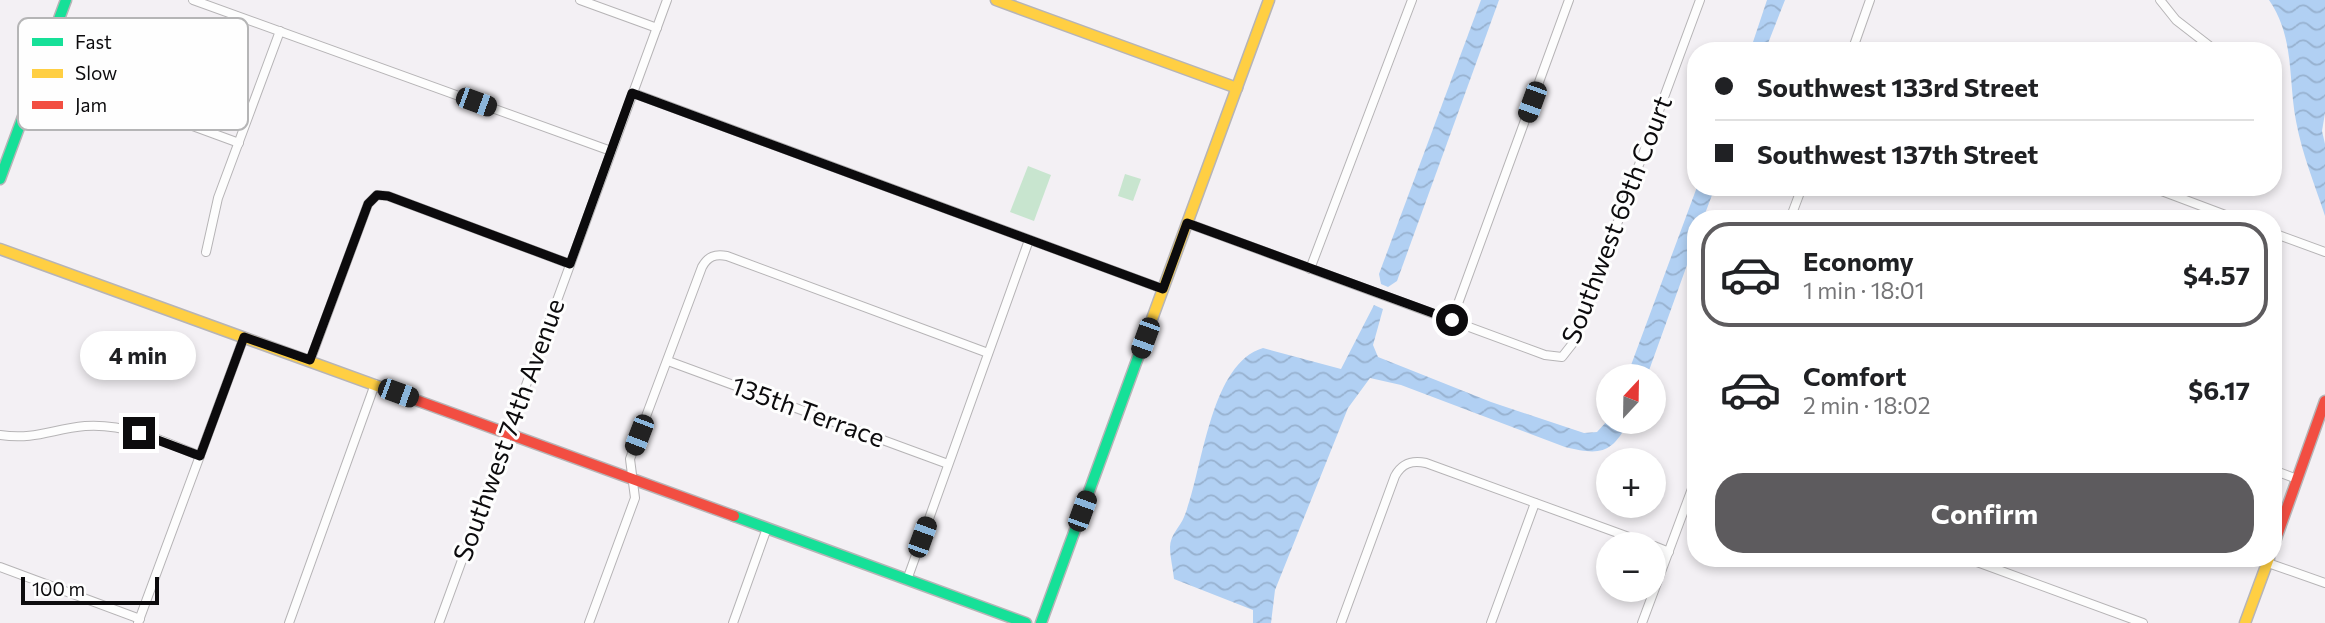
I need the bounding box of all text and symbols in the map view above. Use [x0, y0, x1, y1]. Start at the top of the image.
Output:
legend [18, 18, 248, 130]
text: Fast [75, 30, 112, 53]
text: Slow [75, 61, 117, 84]
text: Southwest 133rd Street [1757, 71, 2039, 102]
car [1515, 79, 1550, 125]
car [453, 85, 500, 119]
street label: Southwest 69th Court [1554, 91, 1677, 348]
text: Jam [75, 93, 107, 116]
text: Southwest 137th Street [1757, 138, 2038, 169]
icon: car [1719, 243, 1782, 306]
text: Economy [1803, 245, 1914, 276]
text: $4.57 [2183, 259, 2250, 290]
text: 1 min · 18:01 [1803, 276, 1925, 304]
street label: Southwest 74th Avenue [446, 294, 570, 565]
route start [1436, 304, 1468, 336]
car [1128, 315, 1163, 361]
callout: 4 min [81, 332, 197, 380]
text: 4 min [109, 341, 167, 369]
icon: car [1719, 358, 1782, 421]
text: Comfort [1803, 360, 1906, 391]
north arrow [1596, 364, 1666, 434]
map controls [1596, 364, 1666, 602]
street label: 135th Terrace [728, 369, 889, 453]
text: $6.17 [2188, 374, 2250, 405]
car [375, 376, 422, 410]
text: 2 min · 18:02 [1803, 391, 1930, 419]
car [622, 412, 657, 458]
route end [123, 417, 155, 449]
button: + [1596, 448, 1666, 518]
button: Confirm [1715, 473, 2254, 553]
car [1065, 488, 1100, 534]
car [905, 514, 940, 560]
button: − [1596, 532, 1666, 602]
scale bar [21, 574, 159, 606]
text: 100 m [32, 577, 85, 600]

